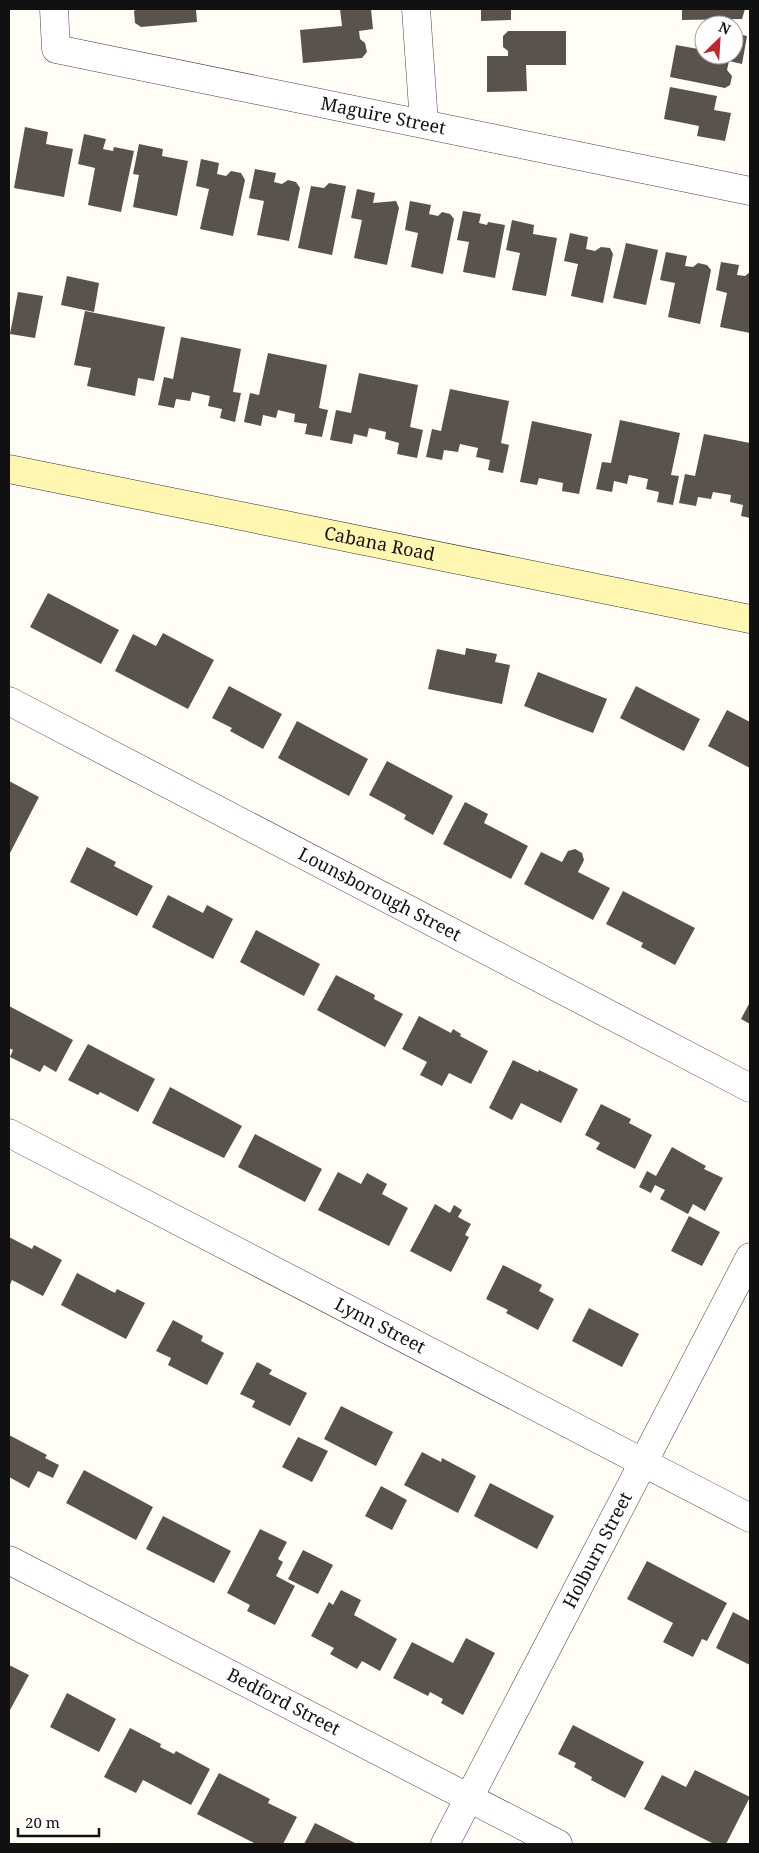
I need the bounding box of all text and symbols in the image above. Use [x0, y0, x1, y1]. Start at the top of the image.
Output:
north arrow [694, 15, 744, 65]
text: N [716, 17, 734, 39]
street label: Maguire Street [319, 90, 448, 139]
street label: Cabana Road [322, 520, 437, 566]
street label: Lounsborough Street [294, 841, 466, 946]
street label: Lynn Street [331, 1291, 430, 1358]
street label: Holburn Street [557, 1488, 637, 1612]
street label: Bedford Street [223, 1662, 345, 1740]
scale bar [18, 1806, 99, 1838]
text: 20 m [25, 1812, 60, 1832]

